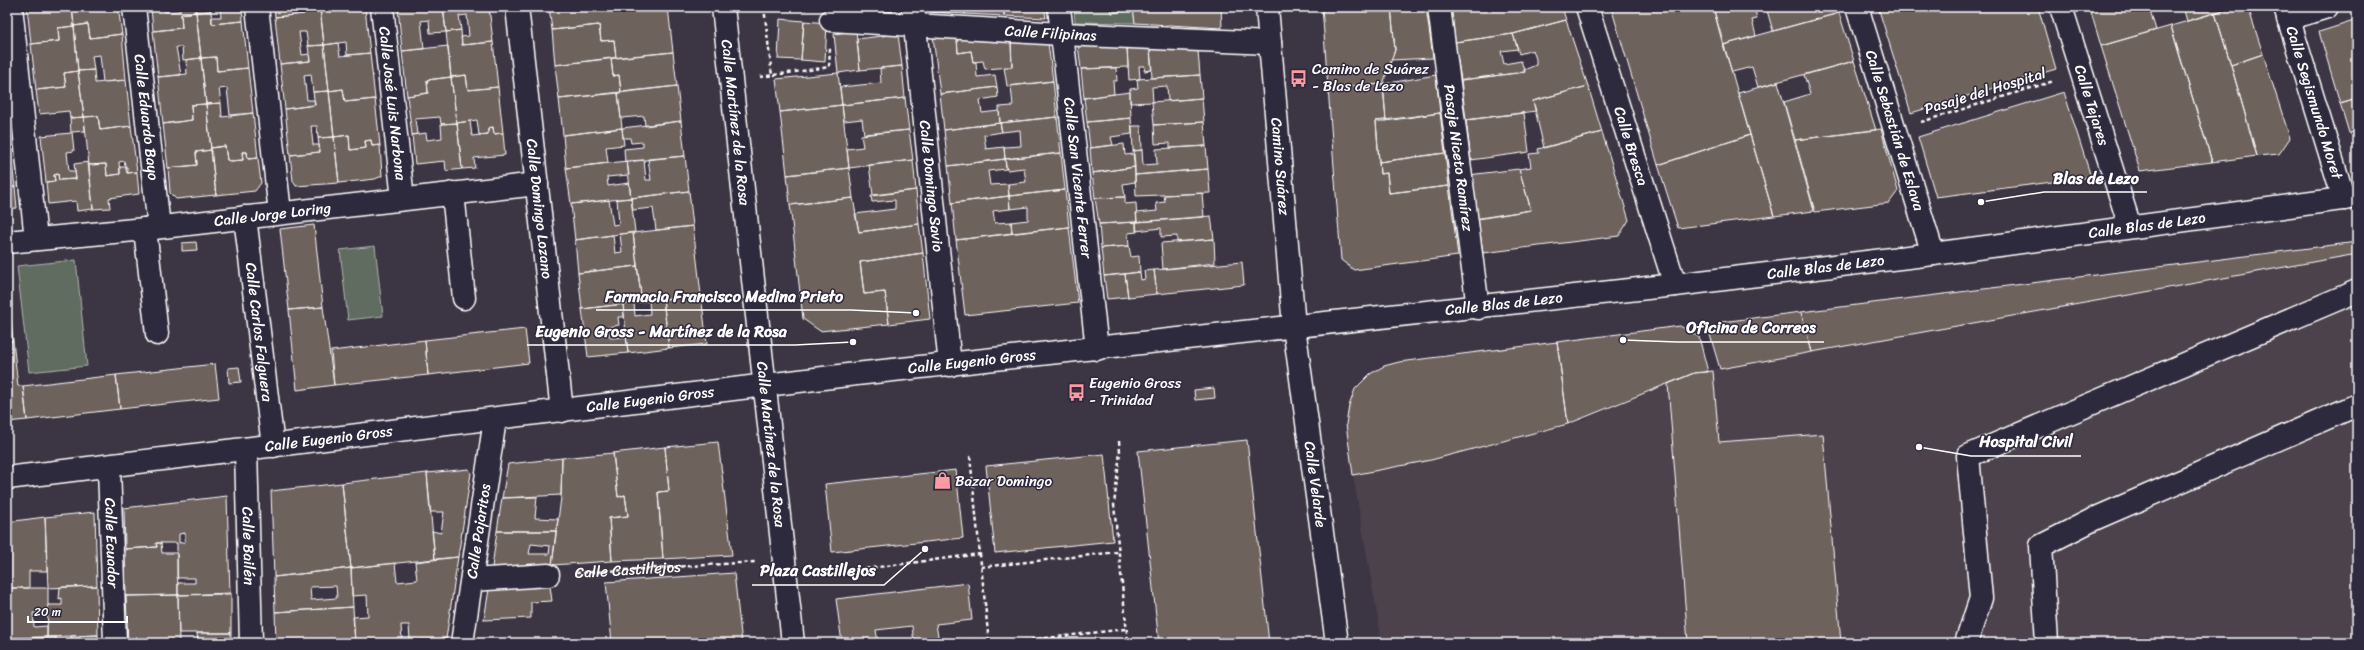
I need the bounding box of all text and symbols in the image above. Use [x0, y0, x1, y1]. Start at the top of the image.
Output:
street label: Calle Filipinas [1004, 18, 1098, 49]
street label: Calle Segismundo Moret [2279, 23, 2350, 183]
street label: Calle José Luis Narbona [371, 25, 414, 182]
street label: Calle Martínez de la Rosa [714, 38, 758, 207]
street label: Calle Sebastián de Eslava [1858, 47, 1932, 214]
street label: Calle Eduardo Bayo [126, 53, 167, 182]
place label: Camino de Suárez - Blas de Lezo [1312, 56, 1430, 99]
street label: Pasaje del Hospital [1921, 60, 2050, 122]
street label: Calle Tejares [2067, 61, 2117, 149]
bus stop icon: Camino de Suárez - Blas de Lezo [1289, 68, 1309, 88]
street label: Pasaje Niceto Ramírez [1436, 83, 1481, 234]
street label: Calle San Vicente Ferrer [1056, 96, 1100, 261]
street label: Calle Bresca [1606, 103, 1656, 190]
street label: Camino Suárez [1263, 116, 1298, 217]
street label: Calle Domingo Savio [912, 119, 951, 253]
street label: Calle Domingo Lozano [519, 137, 560, 281]
callout: Blas de Lezo [2044, 164, 2147, 192]
text: Blas de Lezo [2053, 164, 2140, 193]
street label: Calle Jorge Loring [213, 195, 333, 234]
street label: Calle Blas de Lezo [2087, 204, 2208, 246]
street label: Calle Blas de Lezo [1766, 247, 1886, 287]
street label: Calle Carlos Falguera [238, 261, 281, 404]
callout: Farmacia Francisco Medina Prieto [596, 282, 851, 310]
text: Farmacia Francisco Medina Prieto [604, 282, 844, 311]
street label: Calle Blas de Lezo [1444, 284, 1565, 323]
text: Oficina de Correos [1685, 313, 1816, 342]
callout: Oficina de Correos [1677, 314, 1824, 342]
callout: Eugenio Gross - Martínez de la Rosa [527, 317, 795, 345]
text: Eugenio Gross - Martínez de la Rosa [535, 317, 788, 346]
street label: Calle Eugenio Gross [907, 342, 1037, 381]
street label: Calle Martínez de la Rosa [749, 360, 793, 529]
place label: Eugenio Gross - Trinidad [1089, 370, 1181, 413]
street label: Calle Eugenio Gross [585, 378, 716, 420]
bus stop icon: Eugenio Gross - Trinidad [1066, 382, 1086, 402]
street label: Calle Eugenio Gross [263, 418, 394, 459]
text: Hospital Civil [1978, 427, 2074, 456]
callout: Hospital Civil [1971, 428, 2081, 456]
street label: Calle Velarde [1297, 440, 1334, 529]
place label: Bazar Domingo [955, 468, 1052, 494]
shop icon: Bazar Domingo [932, 471, 952, 491]
street label: Calle Pajaritos [459, 481, 498, 580]
street label: Calle Ecuador [97, 497, 126, 589]
street label: Calle Bailén [234, 506, 263, 586]
street label: Calle Castillejos [574, 554, 682, 586]
text: Plaza Castillejos [760, 556, 877, 585]
callout: Plaza Castillejos [752, 557, 884, 585]
scale bar [28, 598, 127, 624]
text: 20 m [34, 601, 61, 623]

